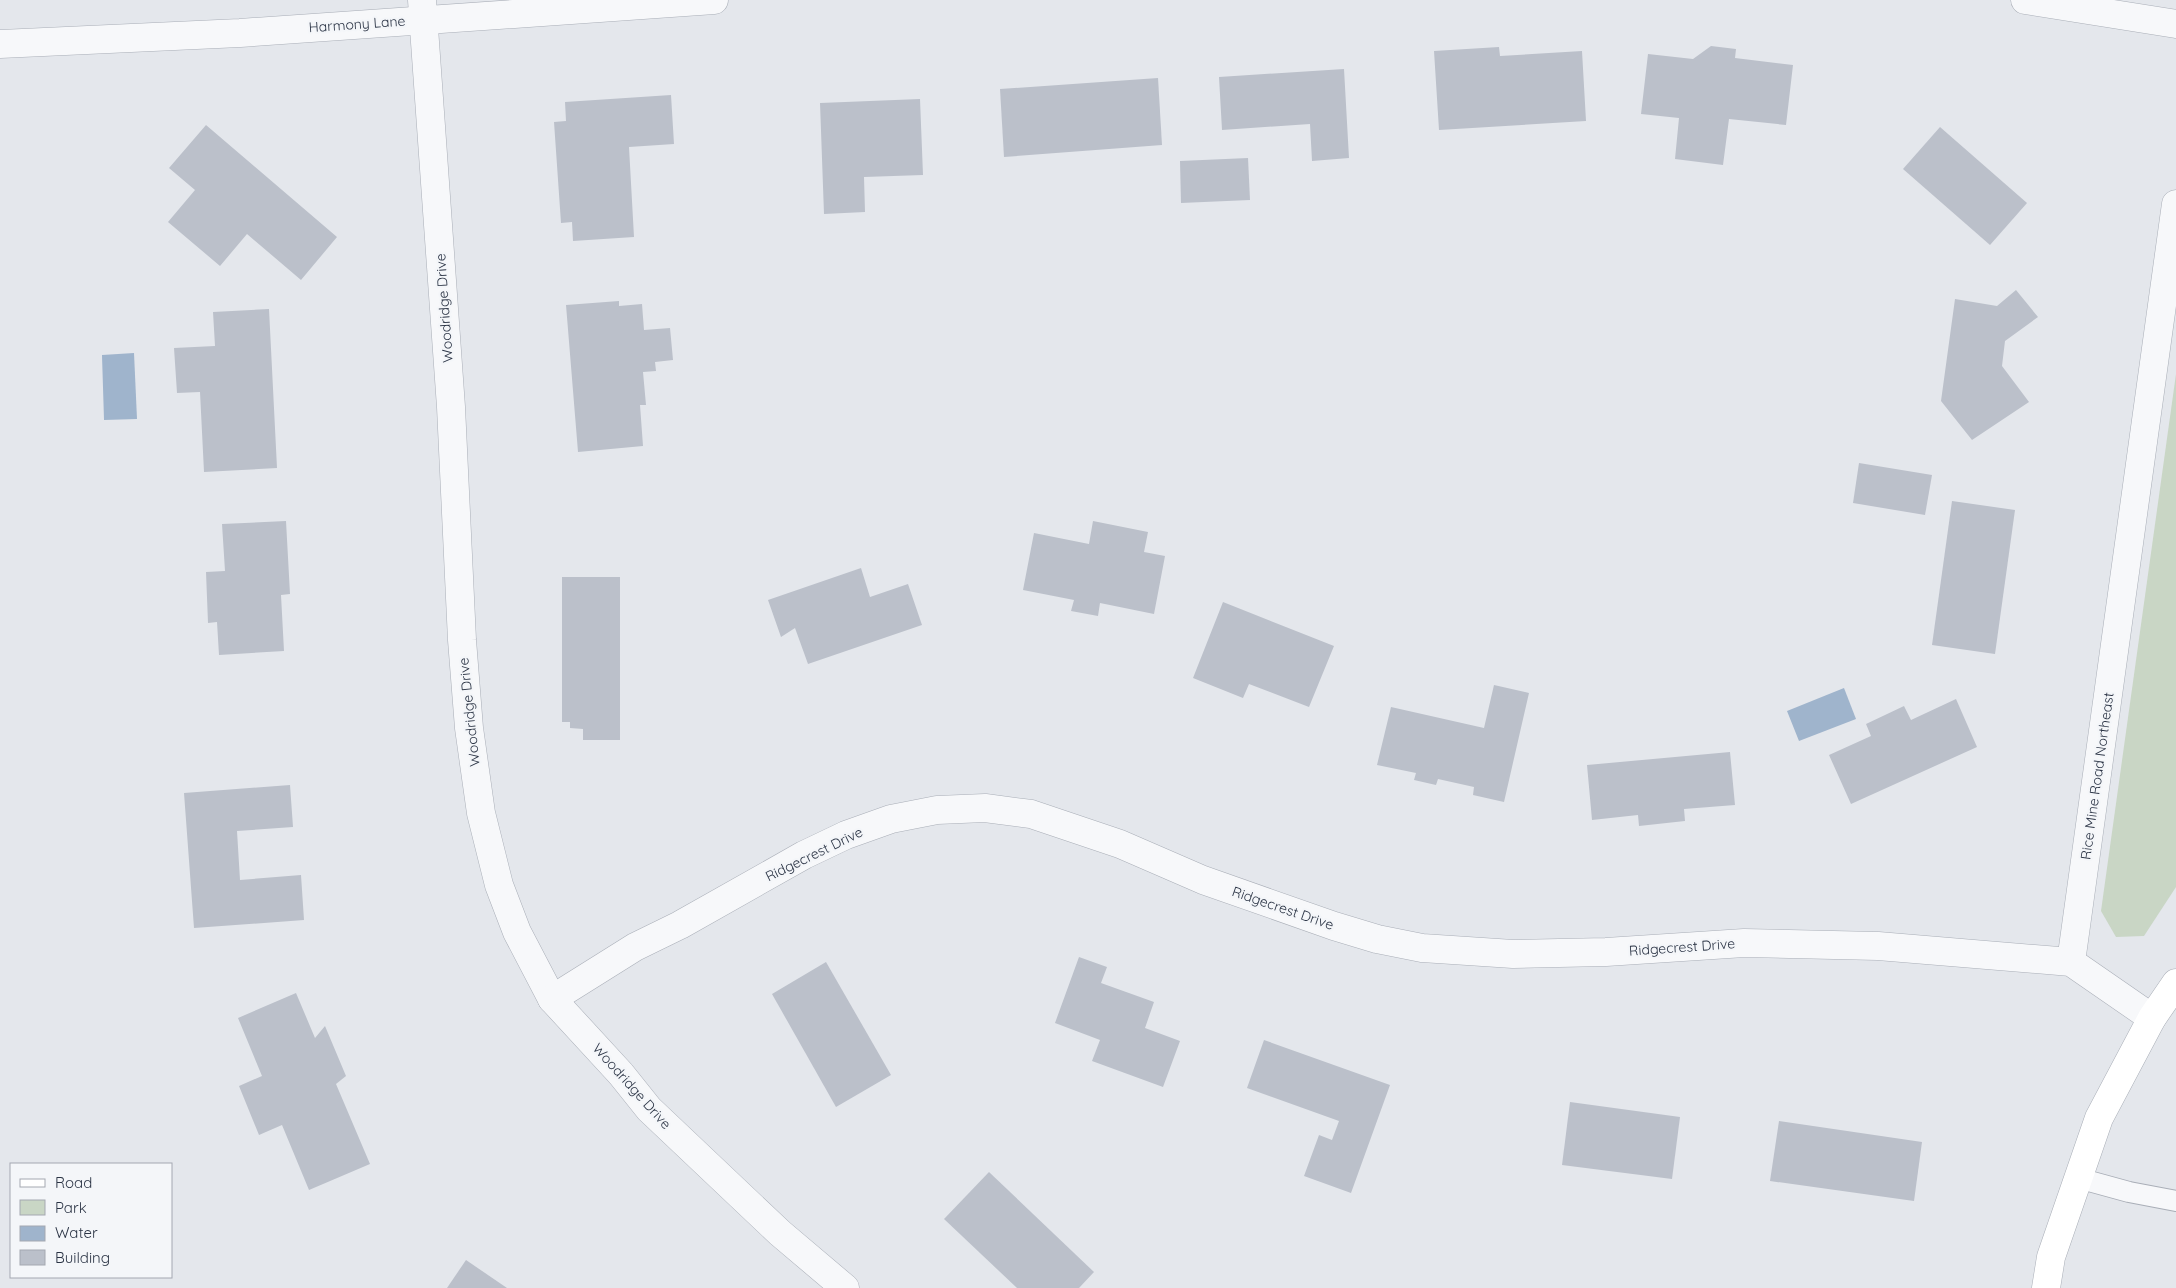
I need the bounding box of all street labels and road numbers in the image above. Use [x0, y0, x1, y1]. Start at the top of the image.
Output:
street label: Harmony Lane [308, 12, 406, 36]
street label: Woodridge Drive [431, 253, 457, 363]
street label: Woodridge Drive [454, 657, 484, 767]
street label: Rice Mine Road Northeast [2076, 691, 2118, 861]
street label: Ridgecrest Drive [762, 823, 866, 885]
street label: Ridgecrest Drive [1230, 882, 1336, 934]
street label: Ridgecrest Drive [1628, 934, 1736, 960]
street label: Woodridge Drive [589, 1039, 675, 1133]

